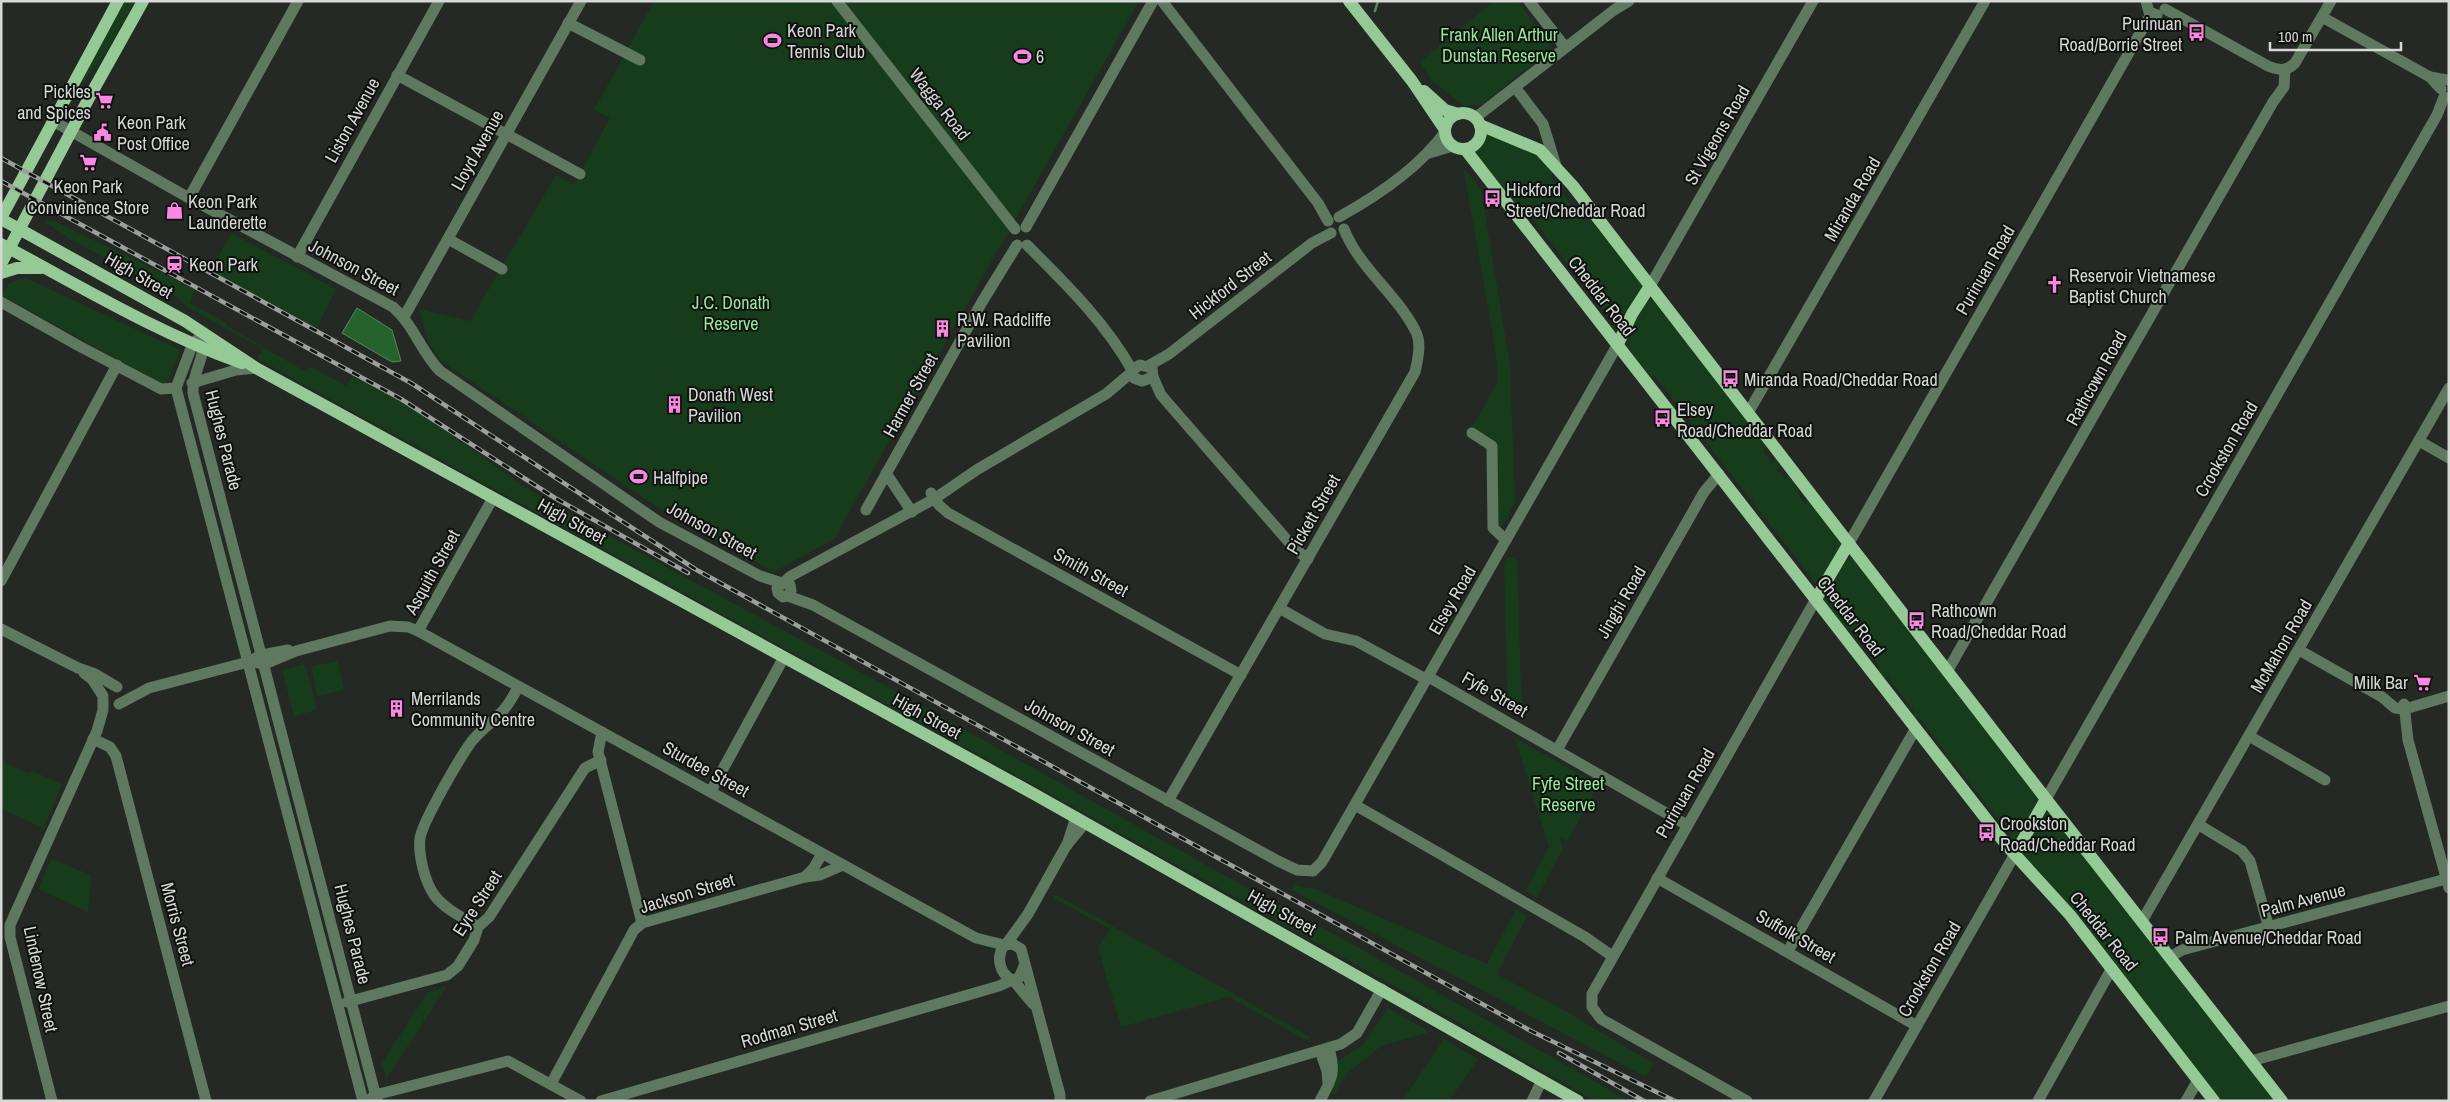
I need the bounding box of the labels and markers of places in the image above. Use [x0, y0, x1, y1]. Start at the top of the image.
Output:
place label: Purinuan Road/Borrie Street [2059, 11, 2182, 57]
place label: Keon Park Tennis Club [787, 18, 865, 64]
bus stop icon: Purinuan Road/Borrie Street [2186, 23, 2206, 43]
sports icon: Keon Park Tennis Club [763, 30, 783, 50]
place label: 6 [1036, 44, 1044, 69]
sports icon: 6 [1012, 46, 1032, 66]
place label: Pickles and Spices [17, 79, 91, 125]
supermarket icon: Pickles and Spices [95, 91, 115, 111]
place label: Keon Park Post Office [117, 110, 190, 156]
public building icon: Keon Park Post Office [93, 122, 113, 142]
supermarket icon: Keon Park Convinience Store [78, 153, 98, 173]
place label: Keon Park Convinience Store [27, 174, 149, 220]
place label: Hickford Street/Cheddar Road [1506, 177, 1645, 223]
place label: Keon Park Launderette [188, 189, 267, 235]
bus stop icon: Hickford Street/Cheddar Road [1482, 189, 1502, 209]
shop icon: Keon Park Launderette [164, 201, 184, 221]
place label: Keon Park [189, 252, 259, 277]
station icon: Keon Park [165, 254, 185, 274]
place label: Reservoir Vietnamese Baptist Church [2069, 263, 2216, 309]
church icon: Reservoir Vietnamese Baptist Church [2045, 275, 2065, 295]
place label: R.W. Radcliffe Pavilion [957, 307, 1051, 353]
building icon: R.W. Radcliffe Pavilion [933, 319, 953, 339]
place label: Miranda Road/Cheddar Road [1744, 367, 1938, 392]
bus stop icon: Miranda Road/Cheddar Road [1720, 369, 1740, 389]
place label: Donath West Pavilion [688, 382, 773, 428]
building icon: Donath West Pavilion [664, 394, 684, 414]
place label: Elsey Road/Cheddar Road [1677, 397, 1812, 443]
bus stop icon: Elsey Road/Cheddar Road [1653, 409, 1673, 429]
place label: Halfpipe [653, 465, 708, 490]
sports icon: Halfpipe [629, 467, 649, 487]
place label: Rathcown Road/Cheddar Road [1931, 598, 2066, 644]
bus stop icon: Rathcown Road/Cheddar Road [1907, 610, 1927, 630]
place label: Milk Bar [2354, 670, 2408, 695]
supermarket icon: Milk Bar [2412, 672, 2432, 692]
place label: Merrilands Community Centre [411, 686, 535, 732]
building icon: Merrilands Community Centre [387, 698, 407, 718]
place label: Crookston Road/Cheddar Road [2000, 811, 2135, 857]
bus stop icon: Crookston Road/Cheddar Road [1976, 823, 1996, 843]
place label: Palm Avenue/Cheddar Road [2175, 925, 2362, 950]
bus stop icon: Palm Avenue/Cheddar Road [2151, 927, 2171, 947]

